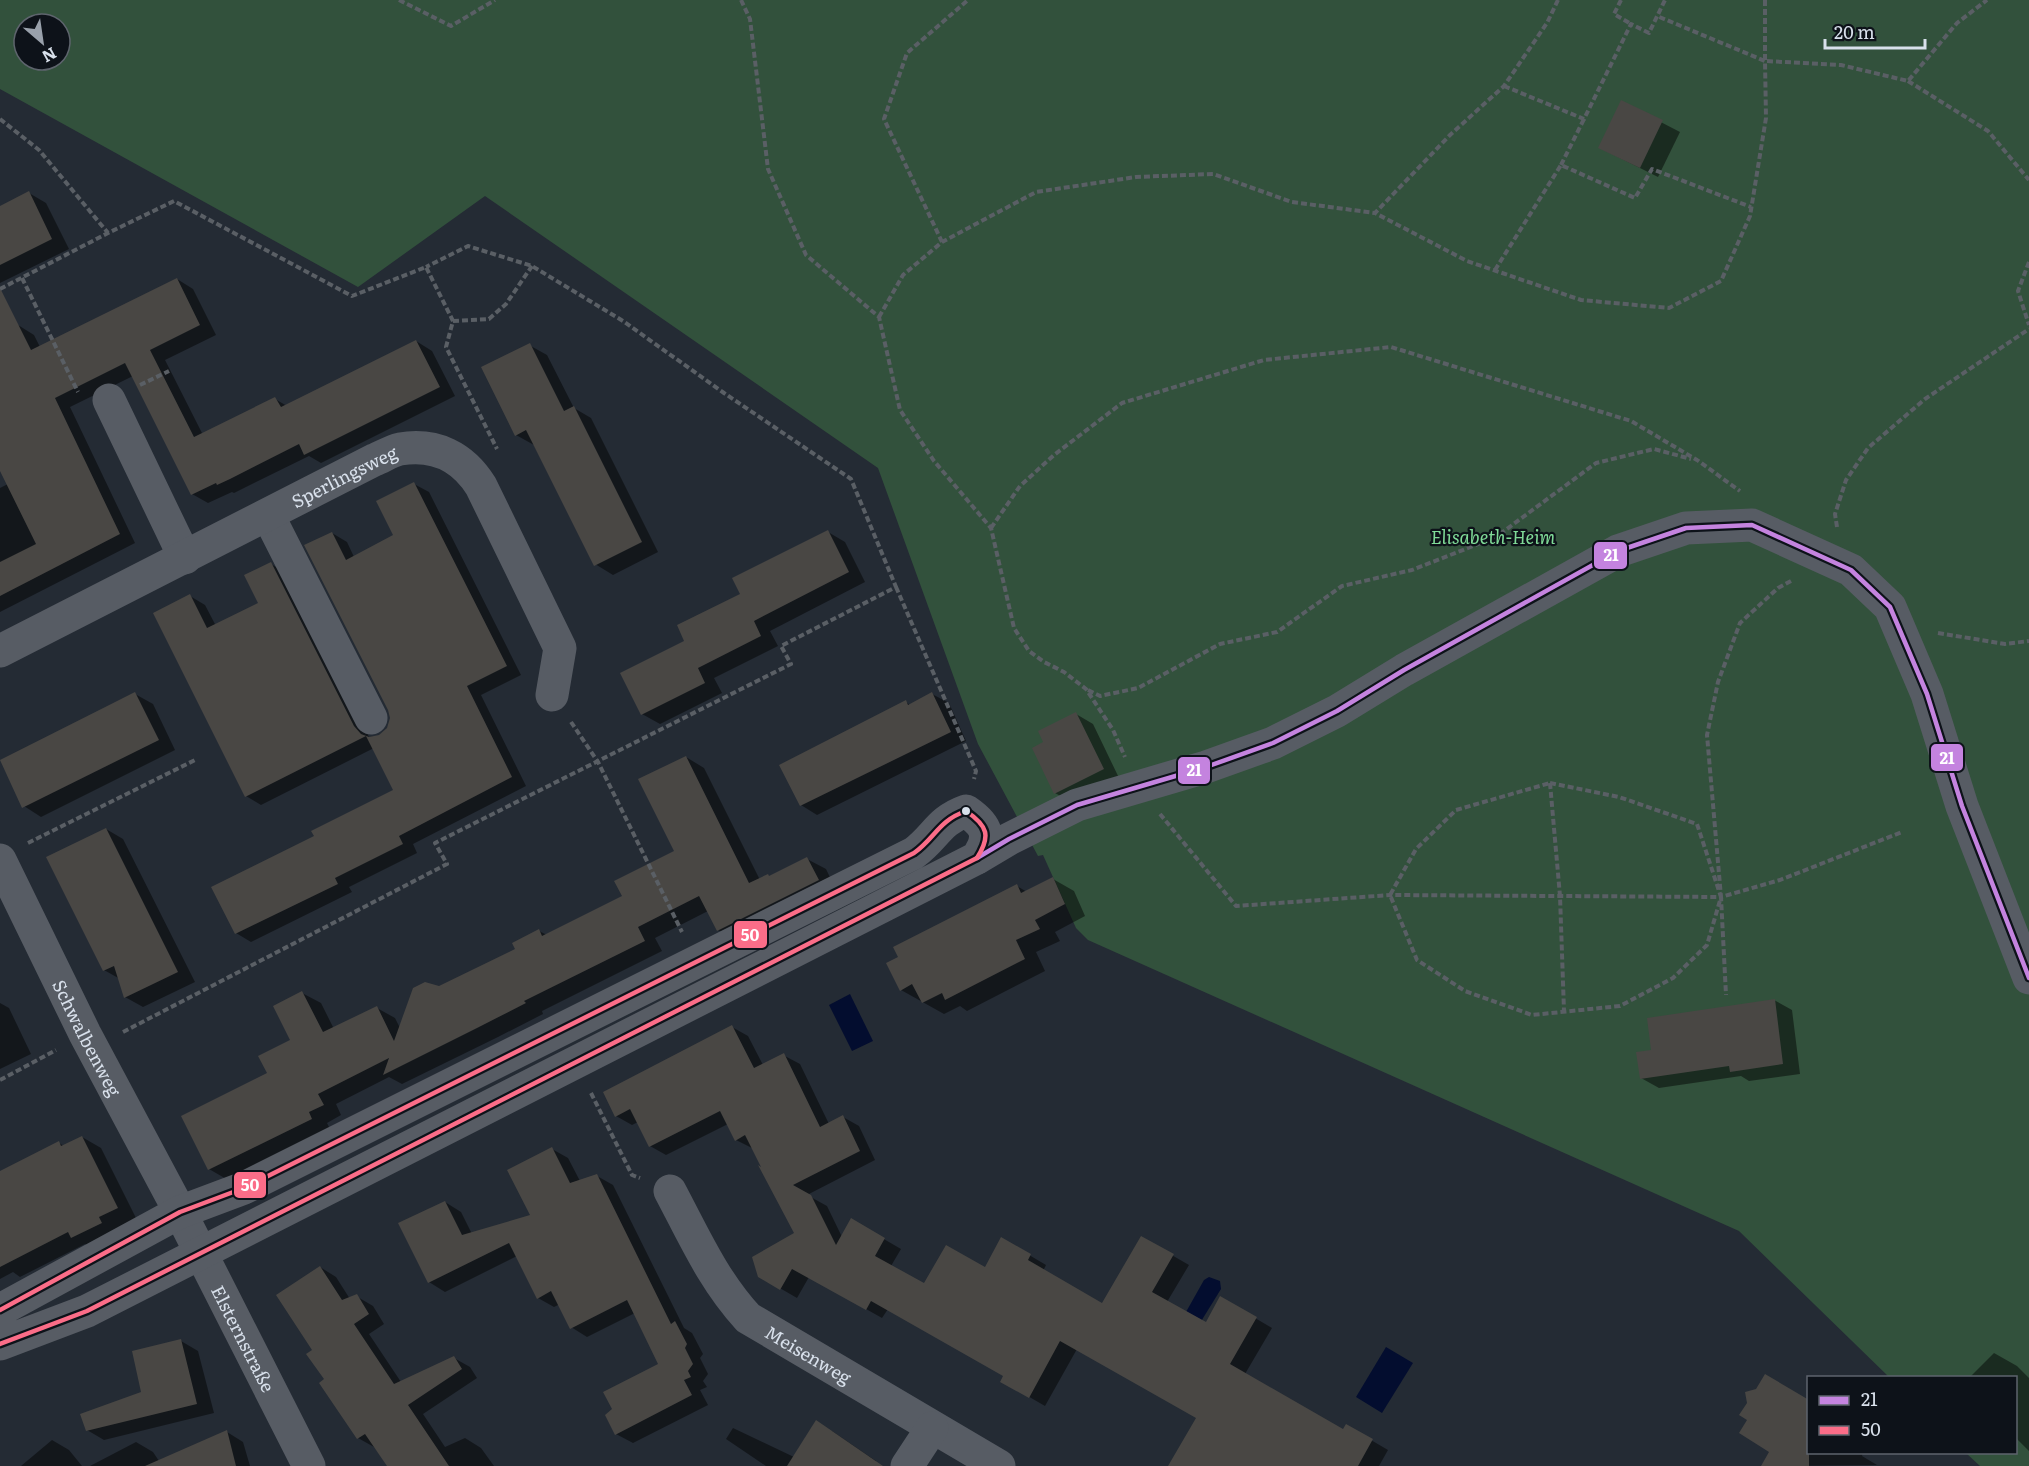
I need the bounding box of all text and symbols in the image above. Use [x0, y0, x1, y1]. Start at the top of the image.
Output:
north arrow [12, 12, 72, 72]
scale bar [1825, 12, 1926, 50]
text: 20 m [1834, 18, 1875, 45]
text: N [38, 42, 61, 70]
street label: Sperlingsweg [286, 437, 402, 514]
park label: Elisabeth-Heim [1431, 523, 1556, 550]
line badge: 21 [1593, 541, 1628, 570]
text: 21 [1603, 542, 1619, 566]
line badge: 21 [1930, 743, 1964, 772]
text: 21 [1939, 745, 1955, 769]
line badge: 21 [1177, 756, 1211, 785]
text: 21 [1186, 757, 1202, 781]
unlabelled marker [960, 805, 972, 817]
line badge: 50 [733, 920, 768, 949]
text: 50 [741, 922, 759, 946]
street label: Schwalbenweg [47, 975, 130, 1101]
line badge: 50 [233, 1171, 267, 1199]
text: 50 [241, 1172, 259, 1196]
street label: Elsternstraße [206, 1280, 283, 1396]
street label: Meisenweg [760, 1318, 858, 1390]
legend [1807, 1376, 2017, 1454]
text: 21 [1861, 1385, 1877, 1412]
text: 50 [1861, 1415, 1881, 1442]

